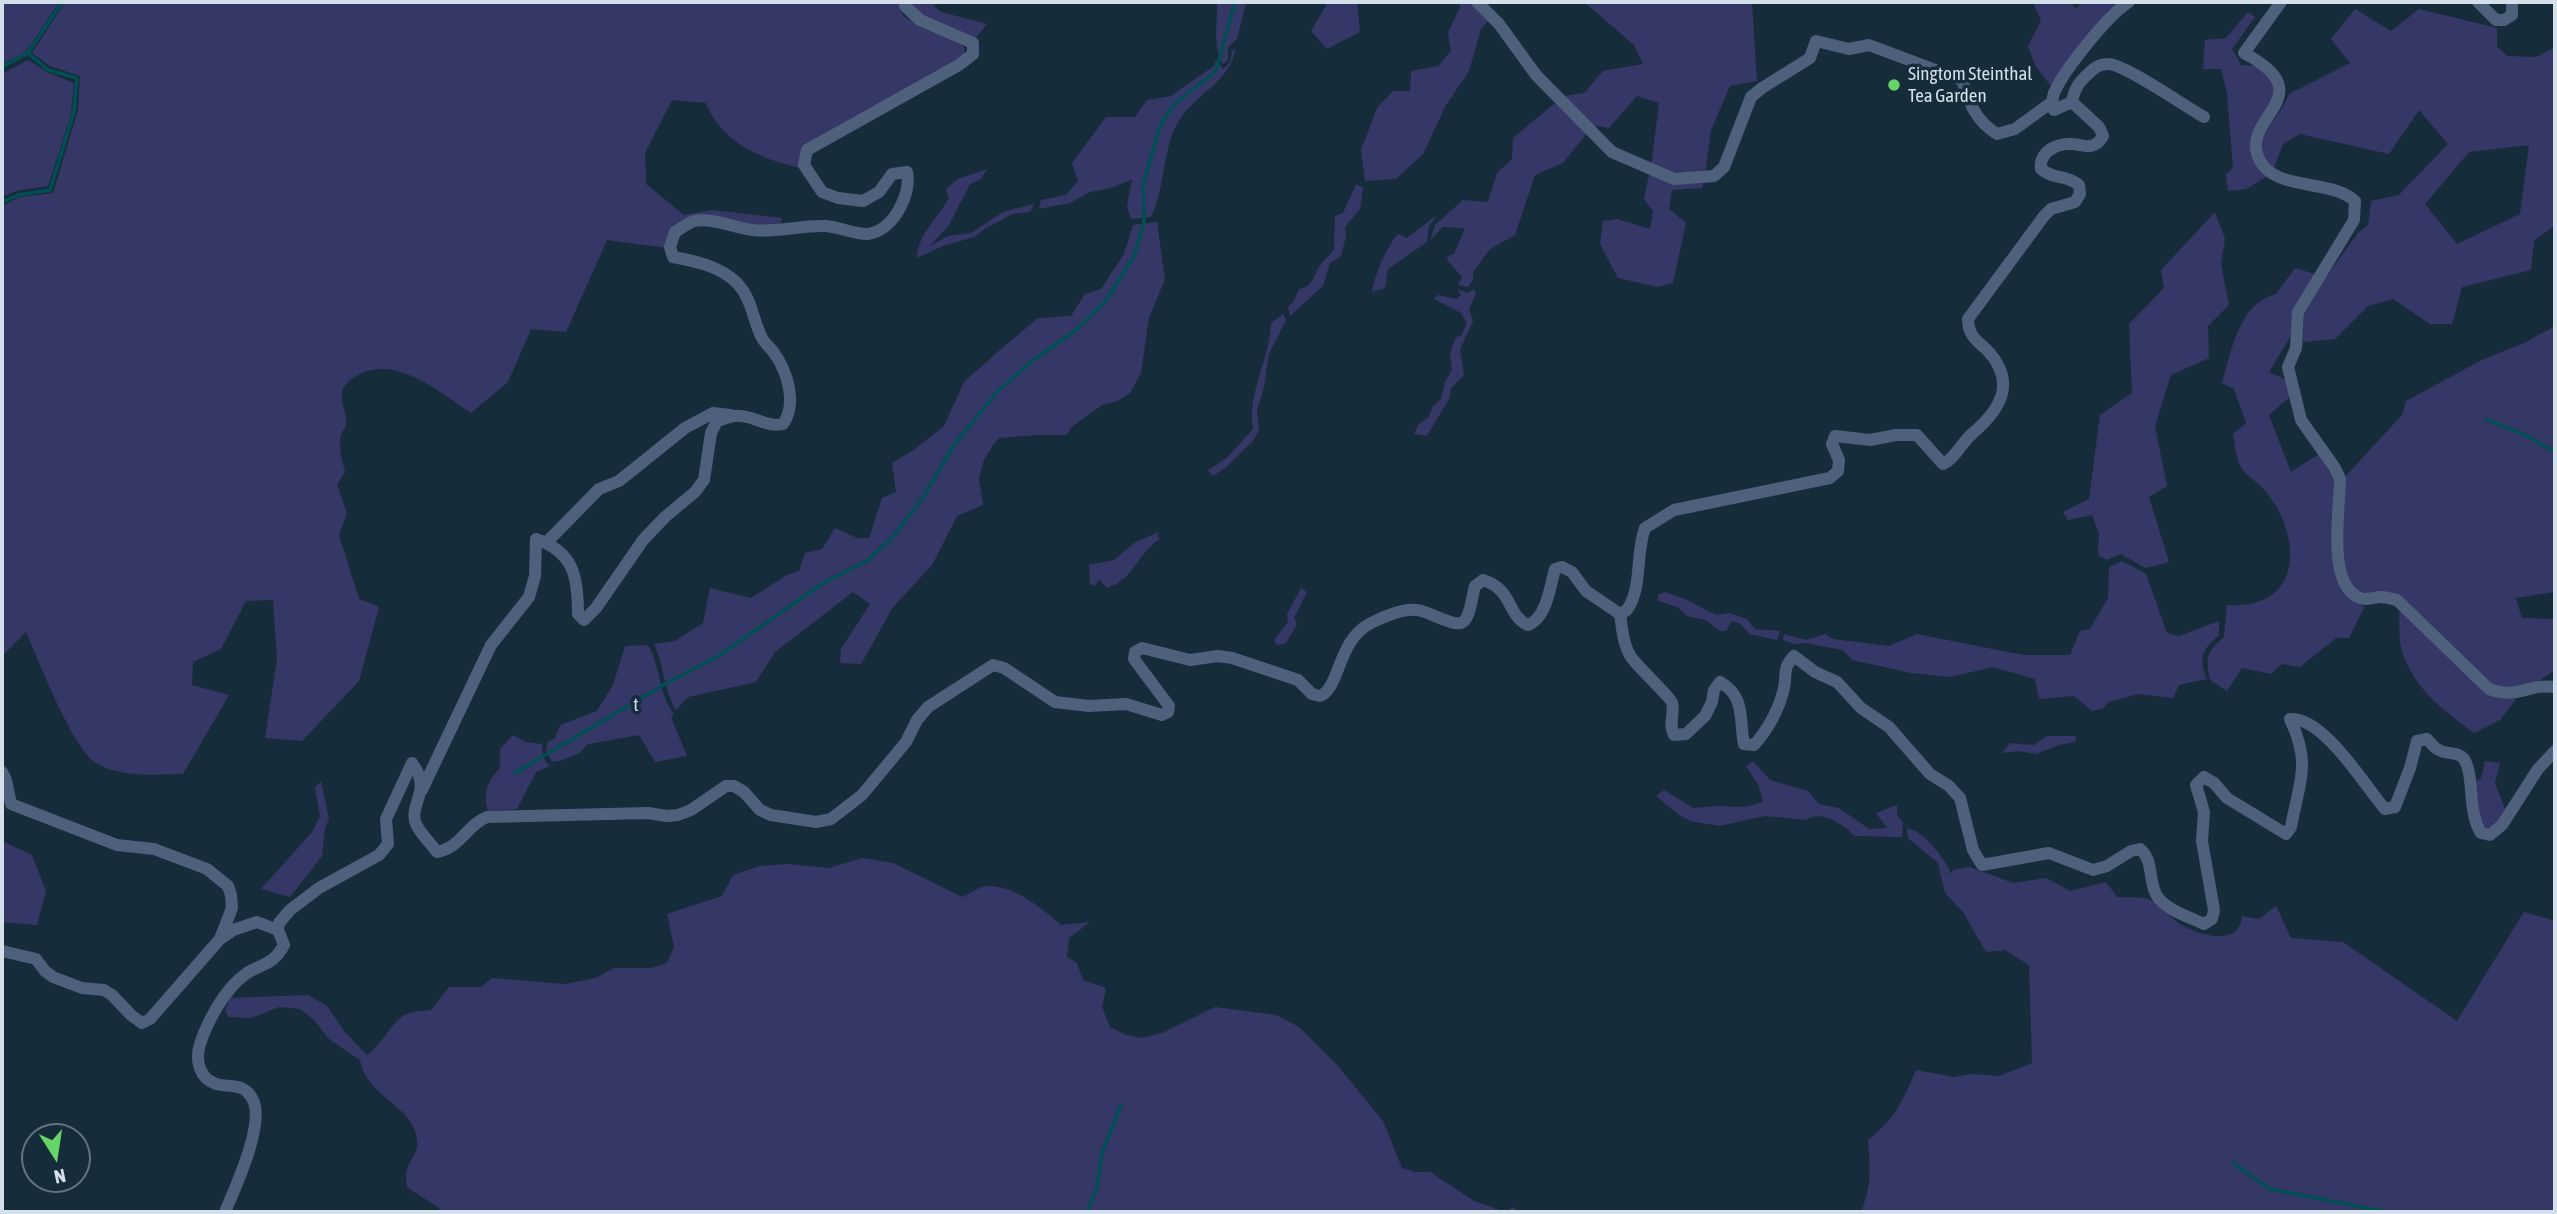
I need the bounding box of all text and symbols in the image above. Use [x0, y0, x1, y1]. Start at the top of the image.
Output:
place label: Singtom Steinthal Tea Garden [1908, 63, 2032, 107]
marker: Singtom Steinthal Tea Garden [1886, 77, 1902, 93]
park label: t [633, 694, 639, 716]
north arrow [21, 1123, 91, 1193]
text: N [52, 1165, 68, 1189]

